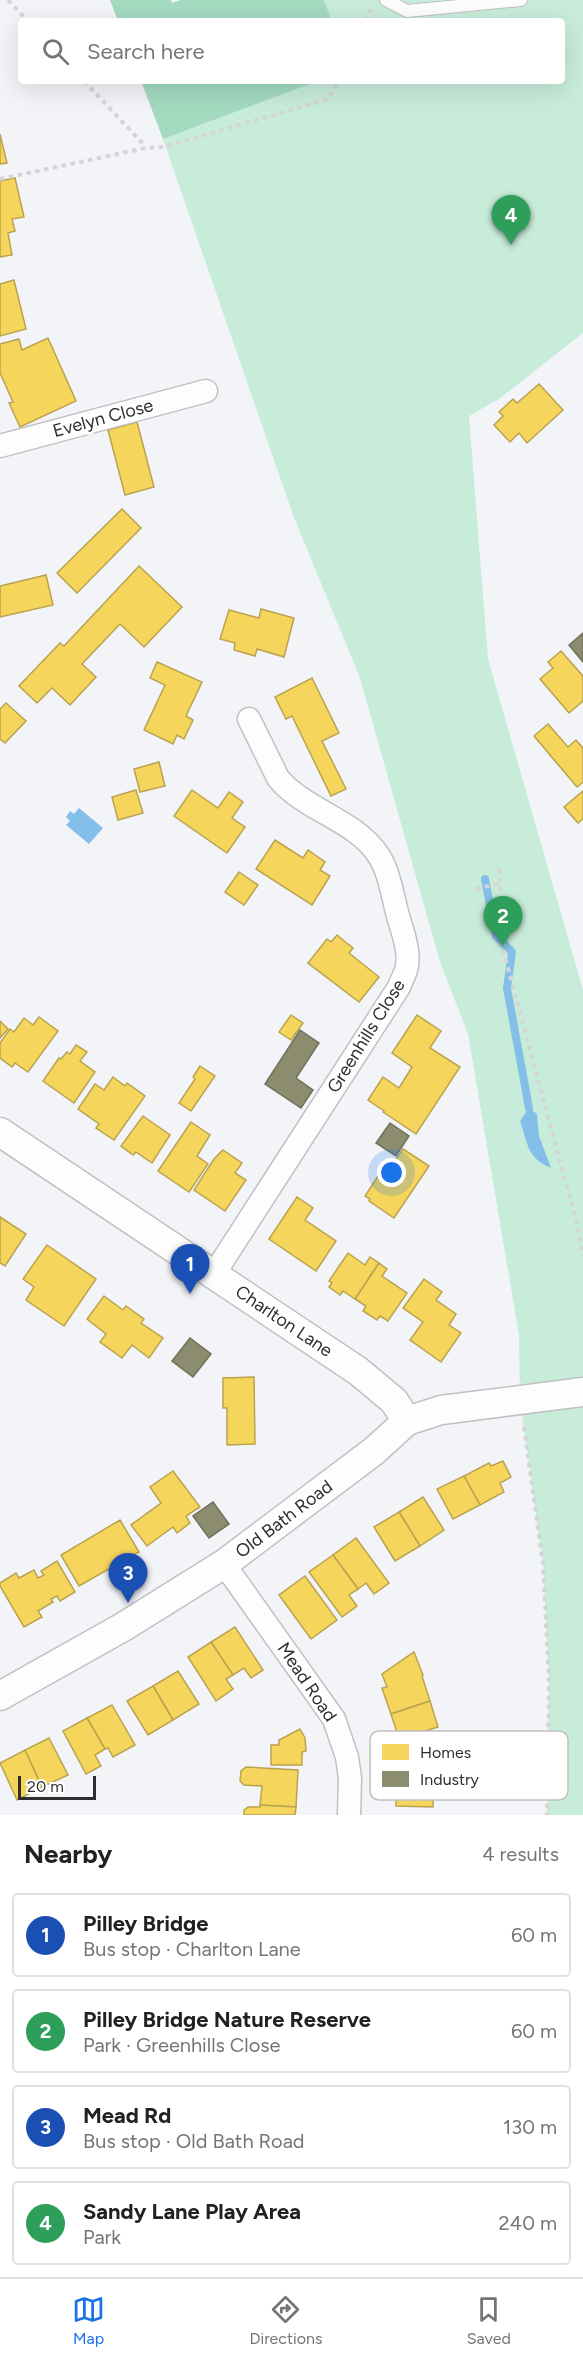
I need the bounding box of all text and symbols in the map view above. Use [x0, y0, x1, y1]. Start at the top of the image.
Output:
search box [18, 18, 565, 84]
icon: search [39, 35, 72, 68]
text: Search here [87, 38, 205, 65]
pin: 4 [492, 196, 530, 245]
street label: Evelyn Close [50, 394, 156, 442]
pin: 2 [484, 896, 522, 946]
street label: Greenhills Close [322, 975, 410, 1097]
your location [377, 1158, 406, 1187]
pin: 1 [170, 1244, 210, 1294]
street label: Charlton Lane [231, 1280, 337, 1362]
street label: Old Bath Road [231, 1475, 337, 1563]
pin: 3 [108, 1554, 148, 1603]
street label: Mead Road [273, 1638, 341, 1726]
legend [370, 1731, 568, 1800]
text: Homes [420, 1743, 471, 1762]
text: Industry [420, 1770, 479, 1789]
scale bar [18, 1773, 96, 1800]
text: 20 m [27, 1777, 64, 1796]
text: Nearby [24, 1838, 112, 1870]
text: 4 results [482, 1842, 559, 1866]
text: Pilley Bridge [83, 1910, 209, 1937]
text: 1 [41, 1923, 50, 1947]
text: 60 m [511, 1923, 557, 1947]
text: Bus stop · Charlton Lane [83, 1937, 301, 1961]
text: Pilley Bridge Nature Reserve [83, 2006, 371, 2033]
text: 2 [40, 2019, 51, 2043]
text: 60 m [511, 2019, 557, 2043]
text: Park · Greenhills Close [83, 2033, 280, 2057]
text: Mead Rd [83, 2102, 171, 2129]
text: 3 [40, 2115, 51, 2139]
text: 130 m [503, 2115, 557, 2139]
text: Bus stop · Old Bath Road [83, 2129, 305, 2153]
text: Sandy Lane Play Area [83, 2198, 301, 2225]
text: 4 [39, 2211, 52, 2235]
text: 240 m [499, 2211, 557, 2235]
text: Park [83, 2225, 121, 2249]
tab: Map [72, 2293, 105, 2348]
tab: Directions [249, 2293, 322, 2348]
tab: Saved [467, 2293, 511, 2348]

